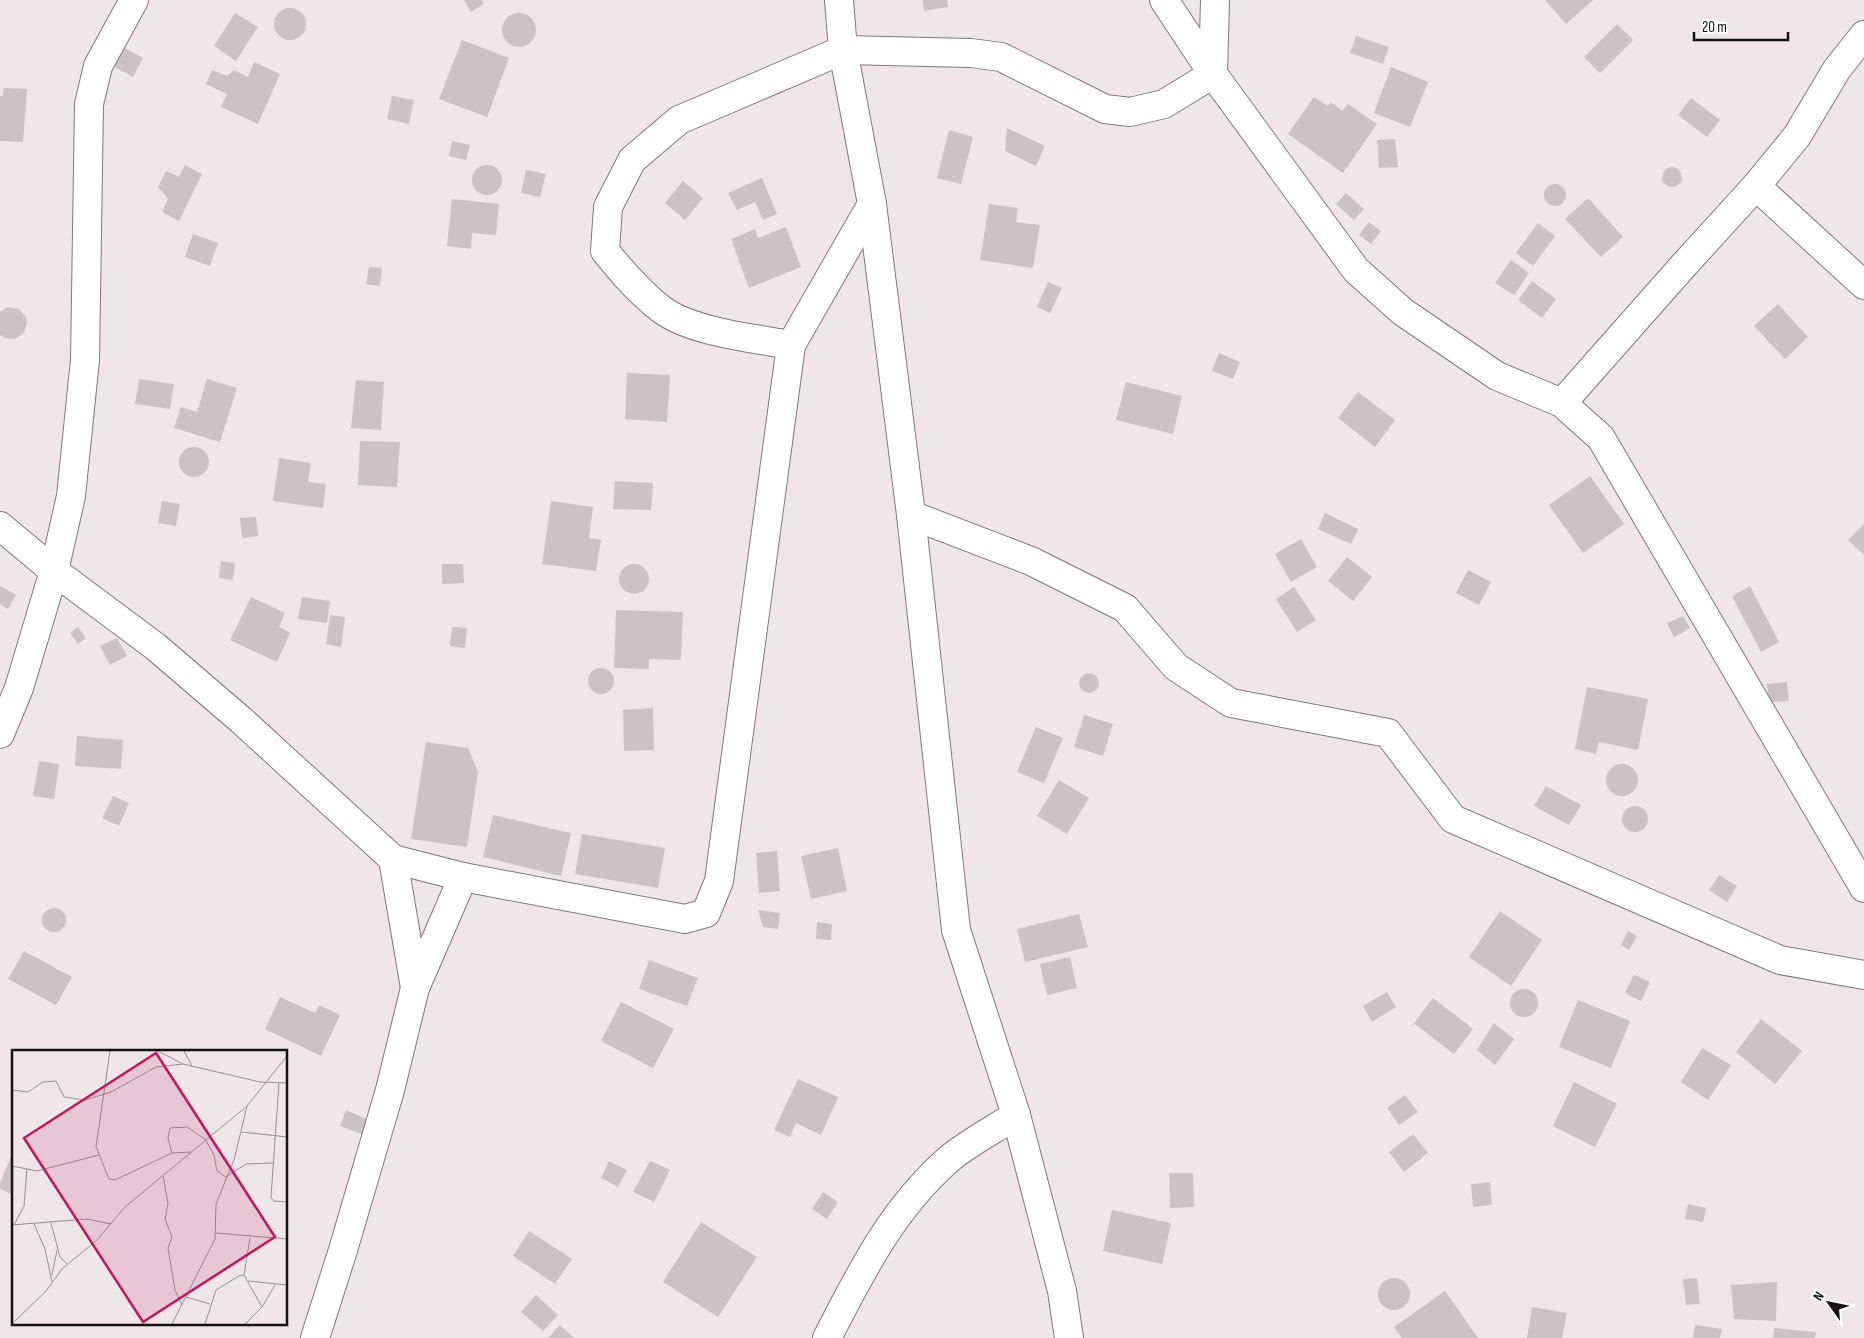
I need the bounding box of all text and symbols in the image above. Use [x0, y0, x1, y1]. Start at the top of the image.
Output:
scale bar [1694, 10, 1788, 42]
text: 20 m [1702, 18, 1727, 37]
inset map [12, 1050, 288, 1326]
north arrow [1804, 1278, 1854, 1328]
text: N [1809, 1288, 1828, 1304]

